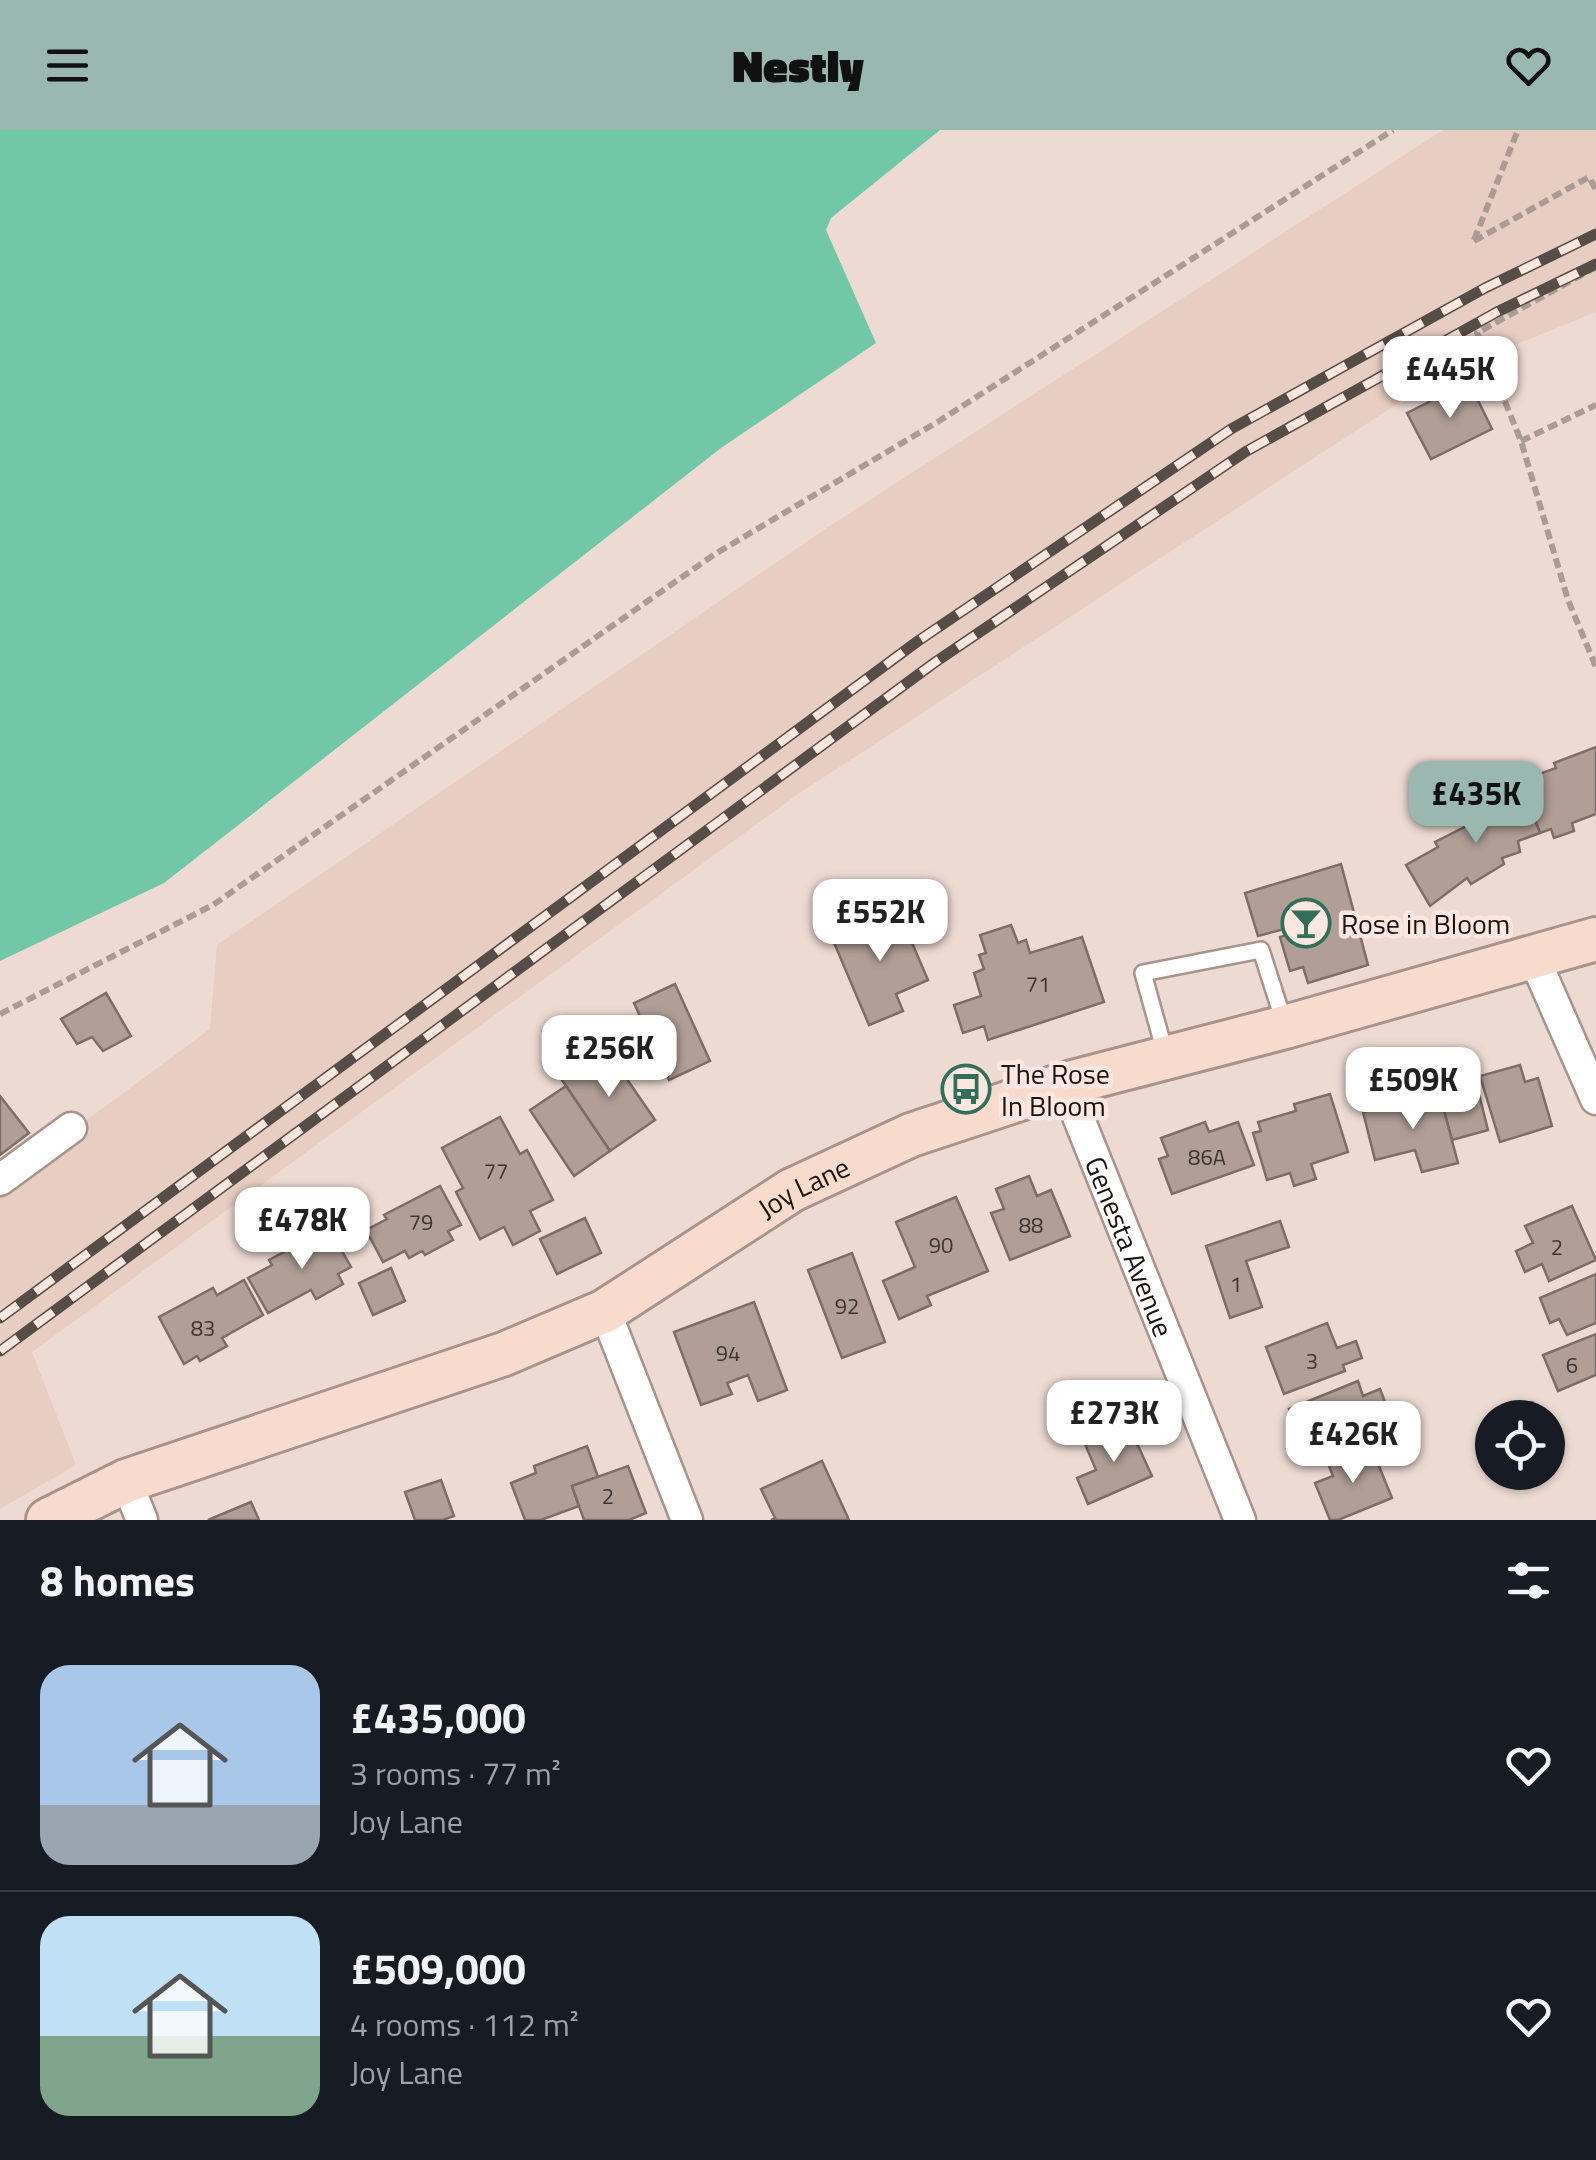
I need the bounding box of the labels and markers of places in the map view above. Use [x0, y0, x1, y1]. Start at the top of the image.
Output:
pin: £445K [1380, 336, 1520, 421]
pin: £435K [1406, 761, 1546, 846]
pin: £552K [810, 879, 950, 964]
bar icon: Rose in Bloom [1280, 897, 1332, 949]
place label: Rose in Bloom [1341, 902, 1510, 945]
pin: £256K [539, 1015, 679, 1100]
pin: £509K [1343, 1047, 1483, 1132]
place label: The Rose In Bloom [1001, 1052, 1110, 1127]
bus stop icon: The Rose In Bloom [940, 1063, 992, 1115]
pin: £478K [232, 1187, 372, 1272]
pin: £273K [1044, 1380, 1184, 1465]
pin: £426K [1283, 1401, 1423, 1486]

